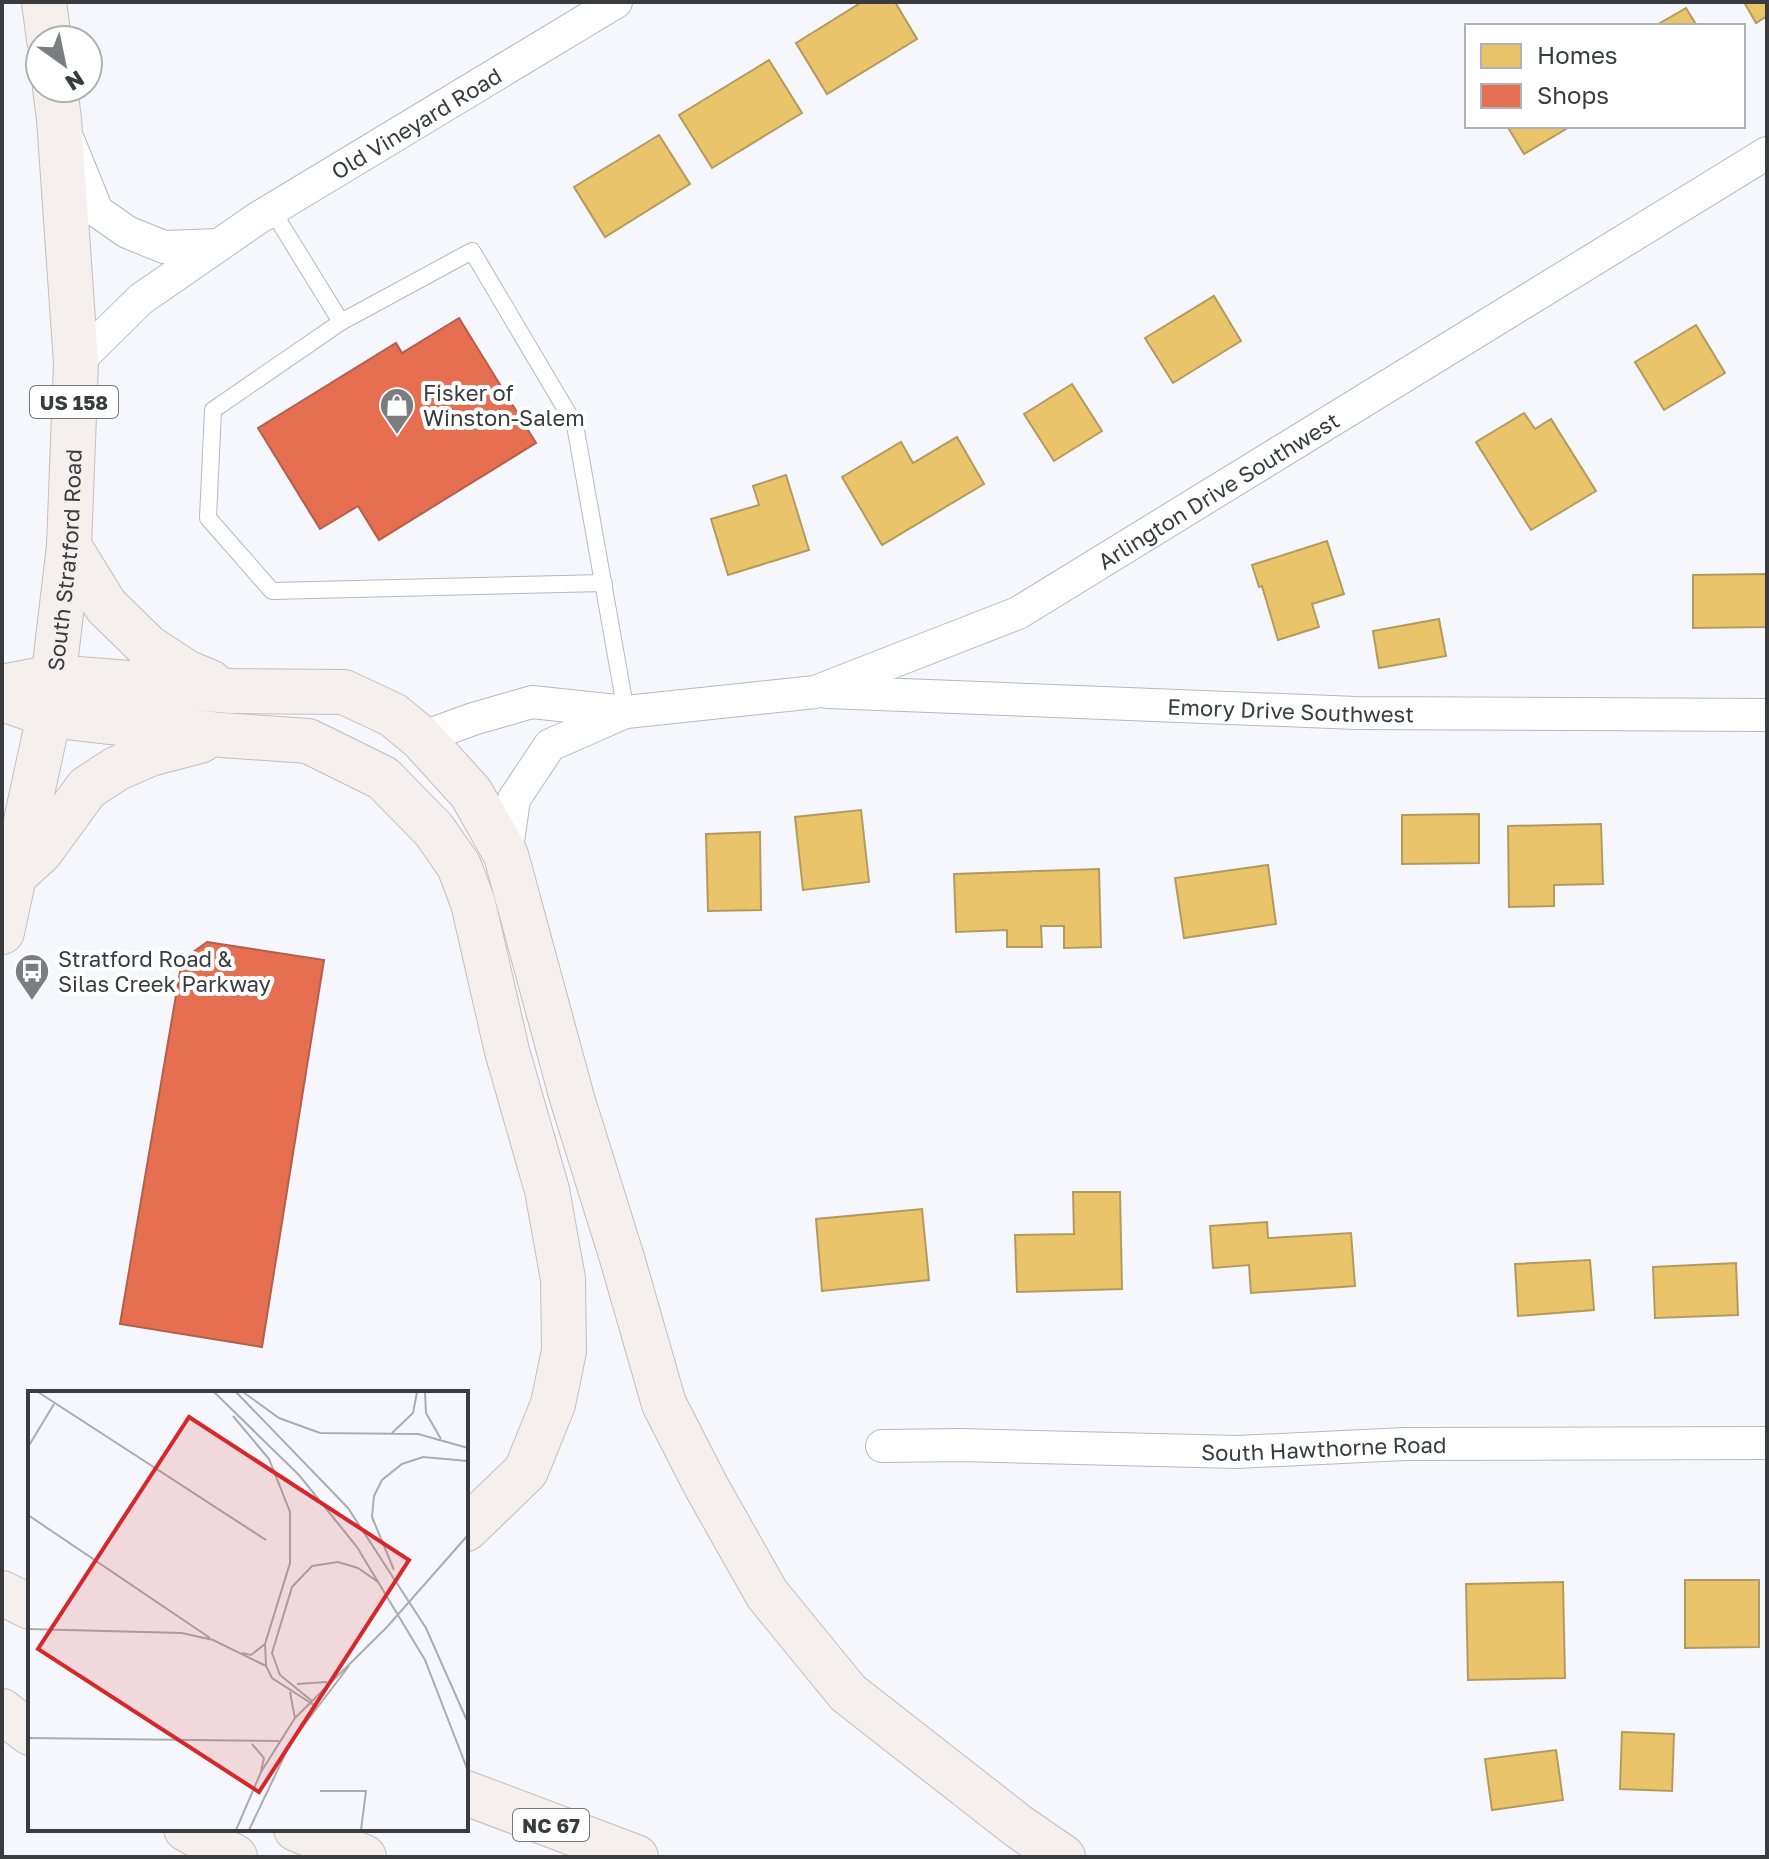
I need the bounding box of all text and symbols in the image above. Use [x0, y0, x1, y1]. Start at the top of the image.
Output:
north arrow [24, 24, 104, 104]
legend [1465, 24, 1745, 128]
text: Homes [1537, 40, 1618, 69]
street label: Old Vineyard Road [326, 61, 506, 184]
text: N [61, 65, 90, 97]
text: Shops [1537, 80, 1609, 109]
place label: Fisker of Winston-Salem [423, 379, 585, 431]
road number: US 158 [30, 386, 118, 418]
shop icon: Fisker of Winston-Salem [378, 386, 416, 436]
street label: Arlington Drive Southwest [1093, 406, 1344, 574]
street label: South Stratford Road [41, 448, 86, 672]
street label: Emory Drive Southwest [1167, 692, 1414, 727]
place label: Stratford Road & Silas Creek Parkway [58, 945, 271, 997]
bus stop icon: Stratford Road & Silas Creek Parkway [13, 952, 51, 1002]
inset map [28, 1391, 468, 1831]
street label: South Hawthorne Road [1201, 1430, 1447, 1466]
road number: NC 67 [513, 1809, 589, 1841]

